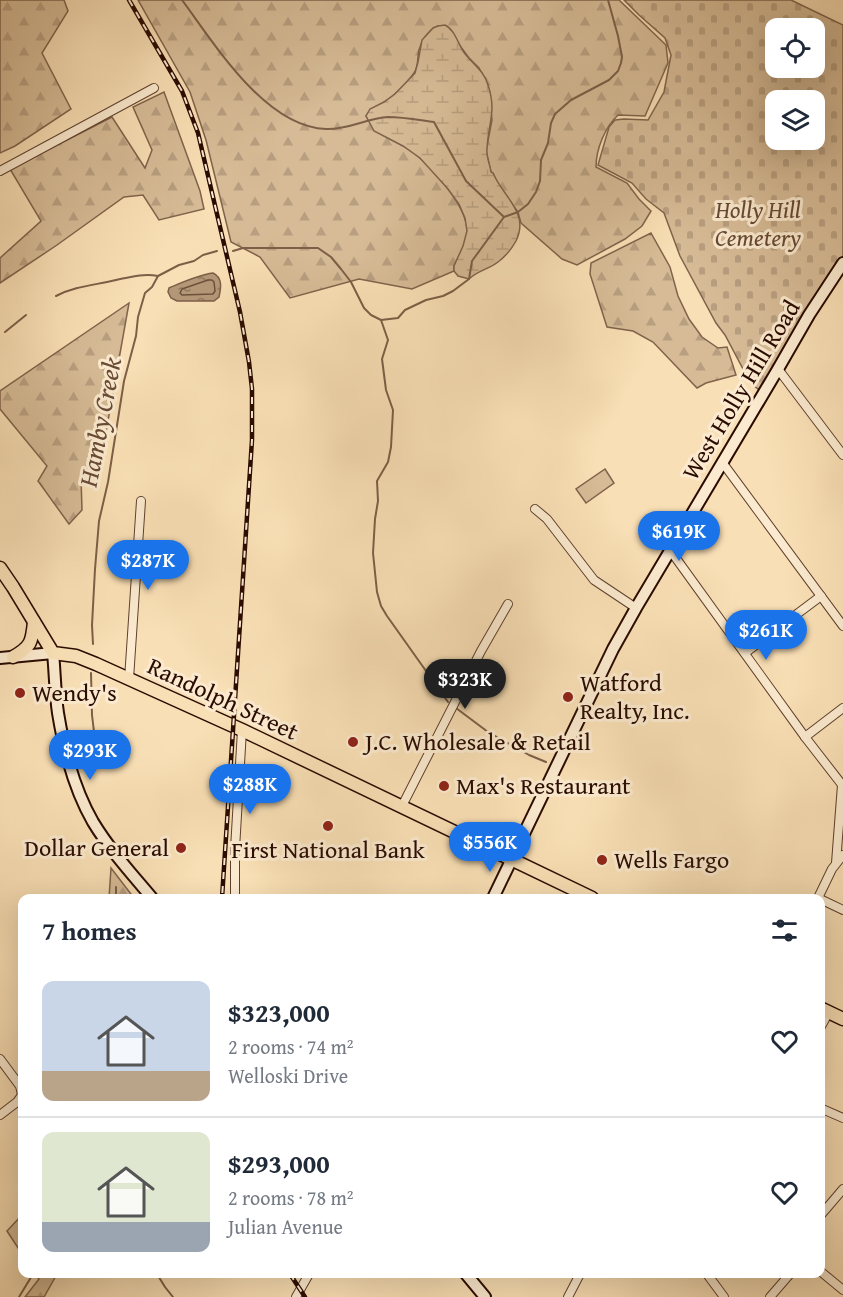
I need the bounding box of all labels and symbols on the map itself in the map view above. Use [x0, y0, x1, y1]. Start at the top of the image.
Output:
park label: Holly Hill Cemetery [714, 192, 801, 255]
street label: West Holly Hill Road [673, 293, 808, 486]
water label: Hamby Creek [68, 354, 131, 491]
pin: $619K [637, 511, 721, 562]
pin: $287K [106, 540, 190, 591]
pin: $261K [724, 610, 808, 661]
street label: Randolph Street [142, 648, 305, 749]
pin: $323K [423, 659, 507, 710]
place label: Watford Realty, Inc. [580, 665, 690, 728]
place label: Wendy's [32, 675, 117, 710]
marker: Wendy's [13, 686, 27, 700]
marker: Watford Realty, Inc. [561, 690, 575, 704]
place label: J.C. Wholesale & Retail [362, 724, 591, 759]
pin: $293K [48, 730, 132, 781]
marker: J.C. Wholesale & Retail [346, 735, 360, 749]
pin: $288K [208, 764, 292, 815]
place label: Max's Restaurant [456, 768, 631, 803]
marker: Max's Restaurant [437, 779, 451, 793]
marker: First National Bank [321, 819, 335, 833]
pin: $556K [448, 822, 532, 873]
place label: Dollar General [24, 830, 169, 865]
place label: First National Bank [231, 832, 426, 867]
marker: Dollar General [174, 841, 188, 855]
place label: Wells Fargo [614, 842, 729, 877]
marker: Wells Fargo [595, 853, 609, 867]

